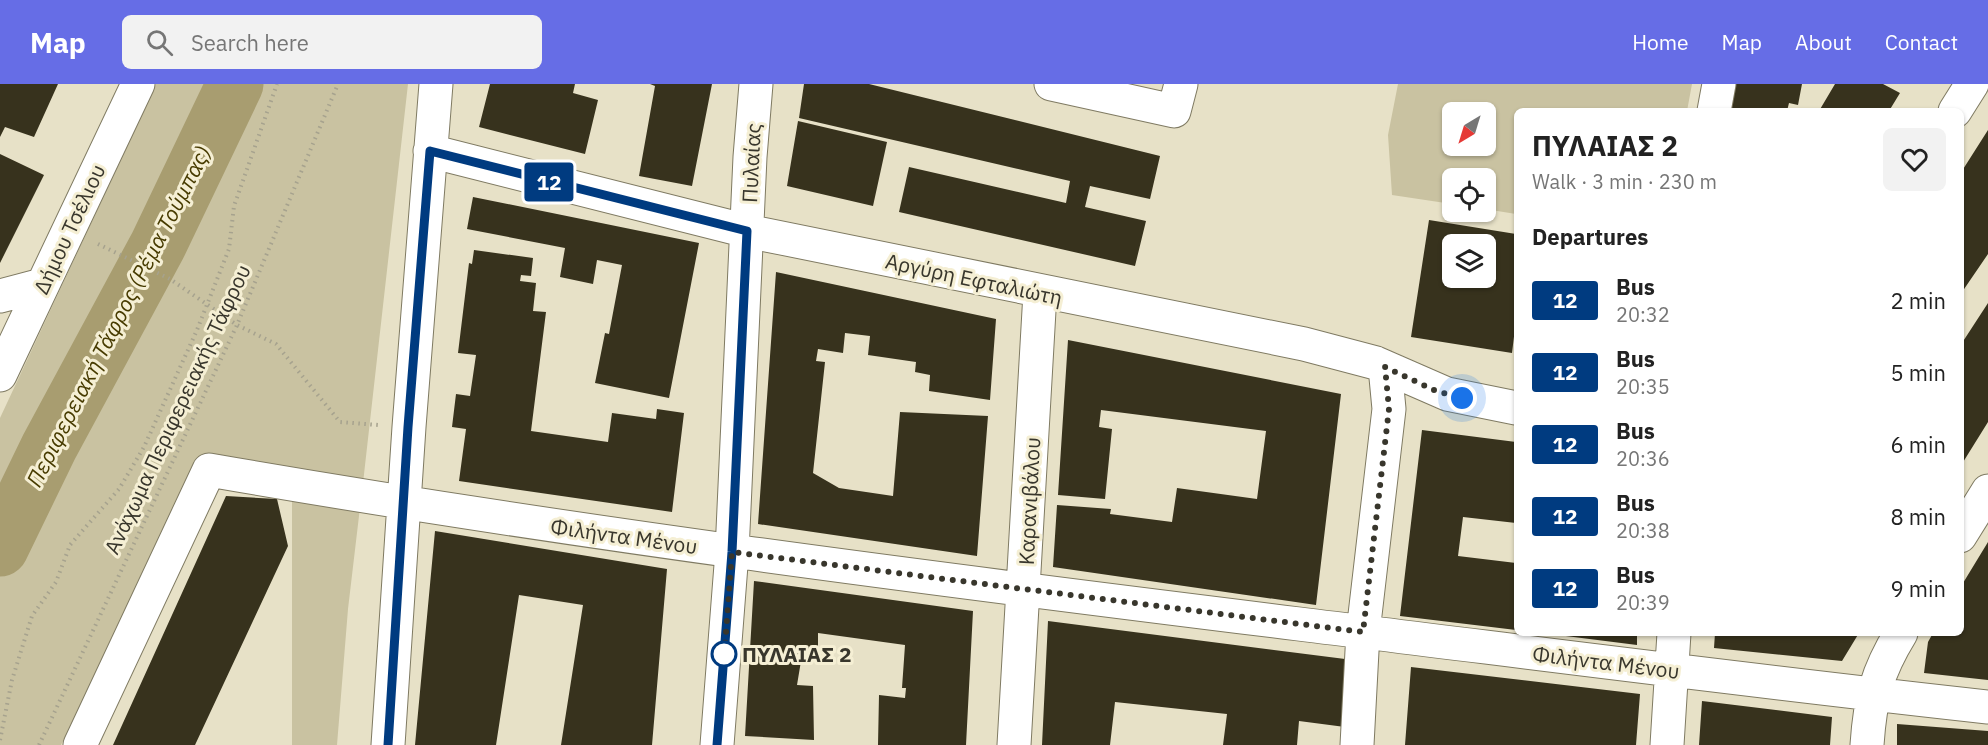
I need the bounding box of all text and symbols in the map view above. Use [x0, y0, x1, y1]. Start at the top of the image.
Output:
search box [122, 15, 542, 69]
text: Map [30, 24, 86, 61]
icon: search [143, 26, 176, 59]
text: Search here [191, 28, 309, 57]
text: Home [1632, 28, 1689, 56]
text: Map [1722, 28, 1762, 56]
text: About [1795, 28, 1852, 56]
text: Contact [1885, 28, 1958, 56]
north arrow [1442, 102, 1496, 156]
map controls [1442, 102, 1496, 288]
street label: Πυλαίας [735, 122, 767, 204]
text: ΠΥΛΑΙΑΣ 2 [1532, 127, 1678, 164]
button: heart [1883, 128, 1946, 191]
water label: Περιφερειακή Τάφρος (Ρέμα Τούμπας) [19, 141, 217, 491]
street label: Δήμου Τσέλιου [27, 159, 111, 299]
line badge: 12 [522, 162, 576, 202]
text: 12 [536, 168, 562, 196]
button: locate [1442, 168, 1496, 222]
text: Walk · 3 min · 230 m [1532, 168, 1717, 195]
text: Departures [1532, 222, 1648, 251]
button: layers [1442, 234, 1496, 288]
street label: Αργύρη Εφταλιώτη [883, 247, 1065, 311]
street label: Ανάχωμα Περιφερειακής Τάφρου [97, 260, 257, 558]
text: Bus [1616, 272, 1655, 301]
text: 12 [1552, 286, 1578, 314]
text: 2 min [1890, 286, 1946, 315]
text: 20:32 [1616, 301, 1670, 328]
text: Bus [1616, 344, 1655, 373]
text: 12 [1552, 358, 1578, 386]
text: 5 min [1890, 358, 1946, 387]
text: 20:35 [1616, 373, 1670, 400]
your location [1447, 383, 1477, 413]
text: Bus [1616, 416, 1655, 445]
text: 12 [1552, 430, 1578, 458]
text: 6 min [1890, 430, 1946, 459]
street label: Καρανιβάλου [1012, 436, 1046, 566]
text: 20:36 [1616, 445, 1670, 472]
text: Bus [1616, 488, 1655, 517]
text: 12 [1552, 502, 1578, 530]
text: 8 min [1890, 502, 1946, 531]
street label: Φιλήντα Μένου [549, 512, 699, 560]
text: 20:38 [1616, 517, 1670, 544]
text: Bus [1616, 560, 1655, 589]
text: 12 [1552, 574, 1578, 602]
text: 9 min [1890, 574, 1946, 603]
text: 20:39 [1616, 589, 1670, 616]
street label: Φιλήντα Μένου [1531, 639, 1681, 685]
place label: ΠΥΛΑΙΑΣ 2 [742, 640, 852, 668]
marker: ΠΥΛΑΙΑΣ 2 [711, 641, 737, 667]

